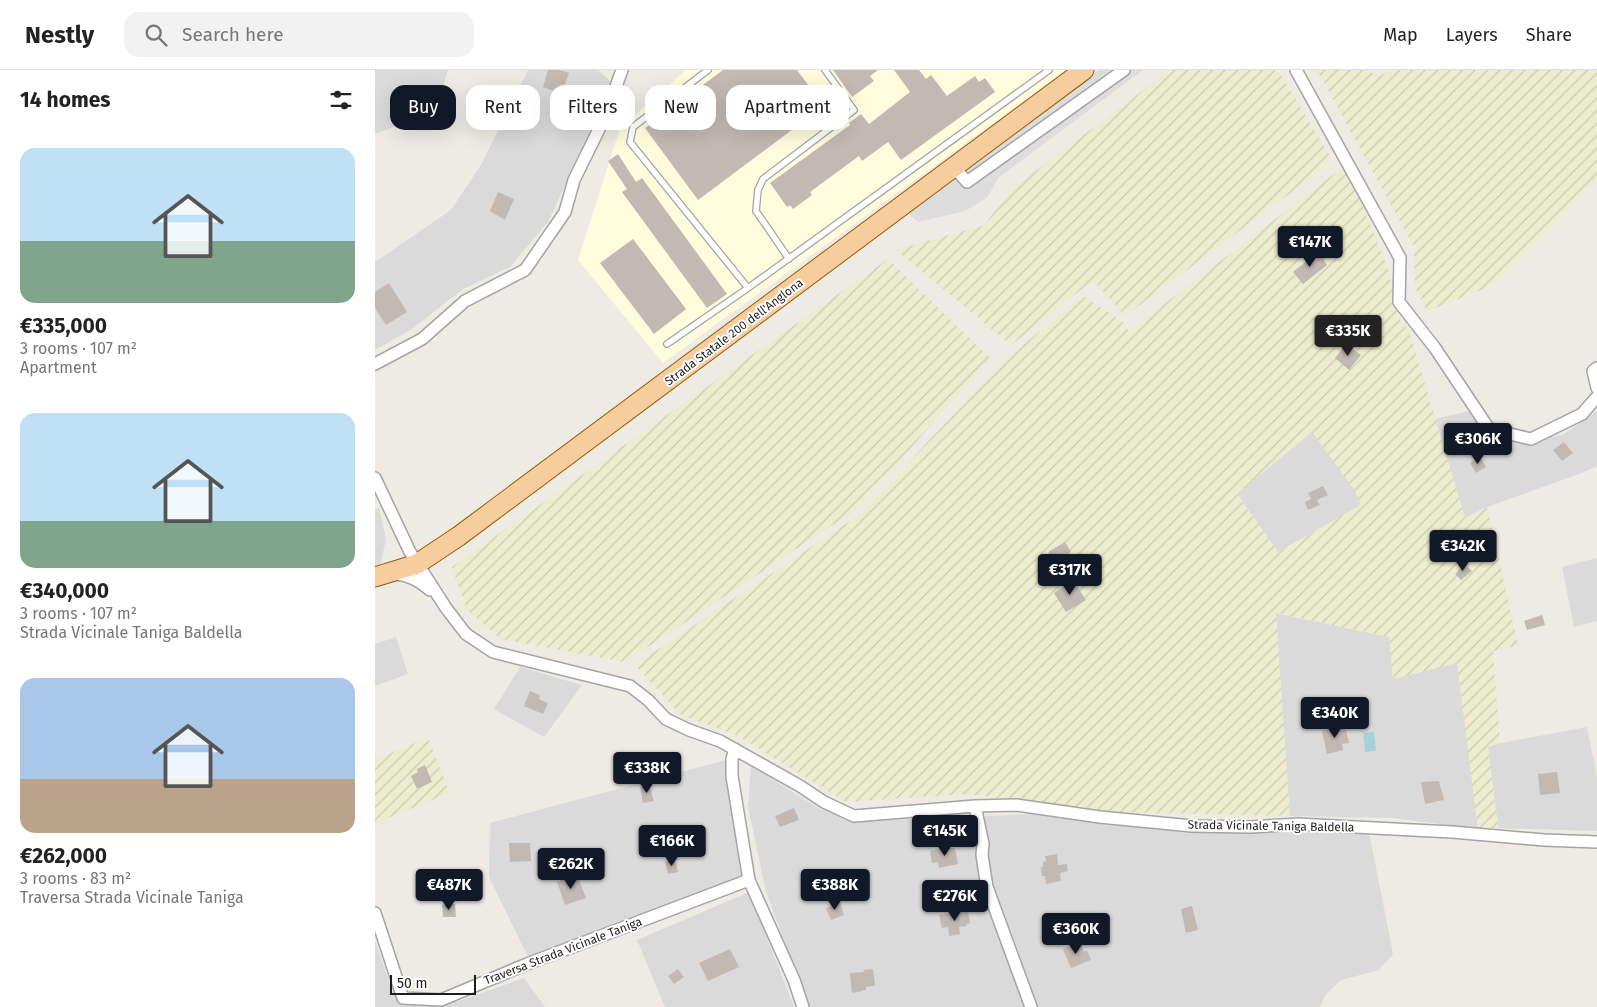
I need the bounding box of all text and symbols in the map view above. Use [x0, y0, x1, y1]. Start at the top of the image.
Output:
search box [124, 12, 474, 57]
text: Nestly [25, 21, 94, 49]
icon: search [142, 21, 170, 49]
text: Search here [182, 23, 284, 46]
text: Map [1383, 24, 1418, 46]
text: Layers [1446, 24, 1498, 46]
text: Share [1526, 24, 1572, 46]
chip: Buy [390, 85, 456, 130]
chip: Rent [466, 85, 540, 130]
chip: Filters [550, 85, 635, 130]
chip: New [645, 85, 716, 130]
chip: Apartment [726, 85, 849, 130]
icon: filters [327, 86, 355, 114]
text: 14 homes [20, 87, 110, 113]
icon: home [143, 181, 233, 271]
pin: €147K [1275, 226, 1345, 268]
text: €147K [1289, 232, 1331, 251]
street label: Strada Statale 200 dell'Anglona [662, 276, 806, 388]
text: €335,000 [20, 313, 107, 339]
pin: €335K [1313, 314, 1383, 357]
text: €335K [1326, 321, 1370, 340]
text: 3 rooms · 107 m² [20, 339, 137, 358]
text: Apartment [20, 358, 97, 377]
pin: €306K [1443, 422, 1513, 465]
text: €306K [1455, 429, 1501, 448]
icon: home [143, 446, 233, 536]
pin: €342K [1428, 530, 1498, 572]
text: €342K [1441, 536, 1485, 555]
pin: €317K [1035, 554, 1105, 596]
text: €317K [1049, 560, 1091, 579]
text: €340,000 [20, 578, 109, 604]
text: 3 rooms · 107 m² [20, 604, 137, 623]
text: Strada Vicinale Taniga Baldella [20, 623, 243, 642]
pin: €340K [1300, 696, 1370, 739]
text: €340K [1312, 703, 1358, 722]
icon: home [143, 711, 233, 801]
pin: €338K [612, 752, 682, 794]
text: €338K [624, 758, 670, 777]
pin: €145K [910, 814, 980, 857]
street label: Strada Vicinale Taniga Baldella [1187, 818, 1355, 834]
text: €145K [923, 821, 967, 840]
pin: €166K [637, 824, 707, 867]
text: €166K [650, 831, 694, 850]
text: €262,000 [20, 843, 107, 869]
pin: €262K [536, 848, 606, 890]
text: €262K [549, 854, 593, 873]
pin: €487K [414, 868, 484, 911]
pin: €388K [800, 868, 870, 911]
text: 3 rooms · 83 m² [20, 869, 131, 888]
text: €487K [427, 875, 471, 894]
text: €388K [812, 875, 858, 894]
pin: €276K [920, 880, 990, 922]
text: €276K [933, 886, 977, 905]
text: Traversa Strada Vicinale Taniga [20, 888, 244, 907]
pin: €360K [1041, 912, 1111, 955]
street label: Traversa Strada Vicinale Taniga [482, 914, 644, 988]
text: €360K [1053, 919, 1099, 938]
scale bar [390, 972, 476, 995]
text: 50 m [397, 975, 428, 992]

